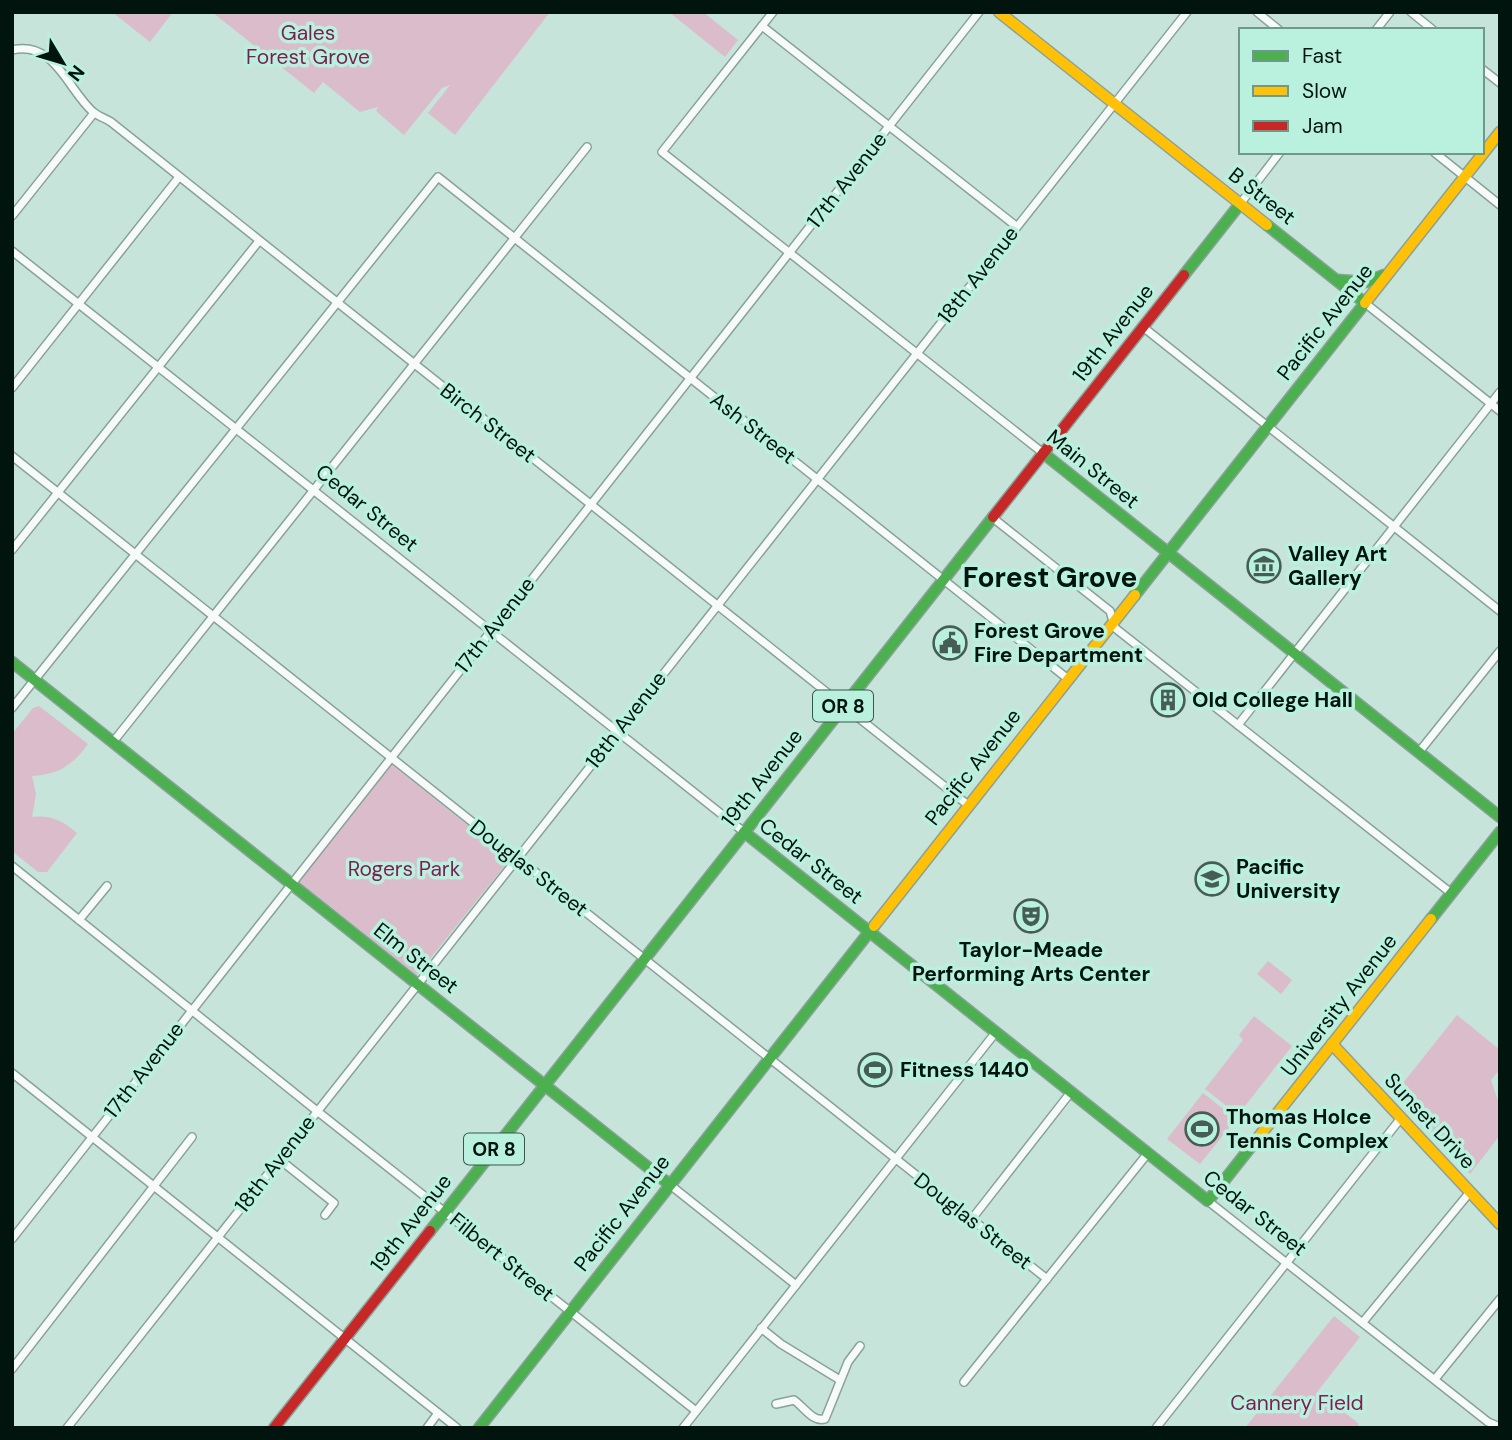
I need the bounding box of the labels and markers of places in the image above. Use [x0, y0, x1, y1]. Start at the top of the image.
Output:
place label: Valley Art Gallery [1288, 540, 1387, 592]
museum icon: Valley Art Gallery [1245, 547, 1283, 585]
place label: Forest Grove Fire Department [974, 617, 1143, 669]
public building icon: Forest Grove Fire Department [931, 624, 969, 662]
building icon: Old College Hall [1149, 681, 1187, 719]
place label: Old College Hall [1192, 686, 1353, 714]
place label: Pacific University [1236, 853, 1341, 905]
school or university icon: Pacific University [1193, 860, 1231, 898]
theatre icon: Taylor-Meade Performing Arts Center [1012, 897, 1050, 935]
place label: Taylor-Meade Performing Arts Center [912, 936, 1150, 988]
sports icon: Fitness 1440 [856, 1051, 894, 1089]
place label: Fitness 1440 [900, 1056, 1029, 1084]
place label: Thomas Holce Tennis Complex [1226, 1103, 1388, 1155]
sports icon: Thomas Holce Tennis Complex [1183, 1110, 1221, 1148]

